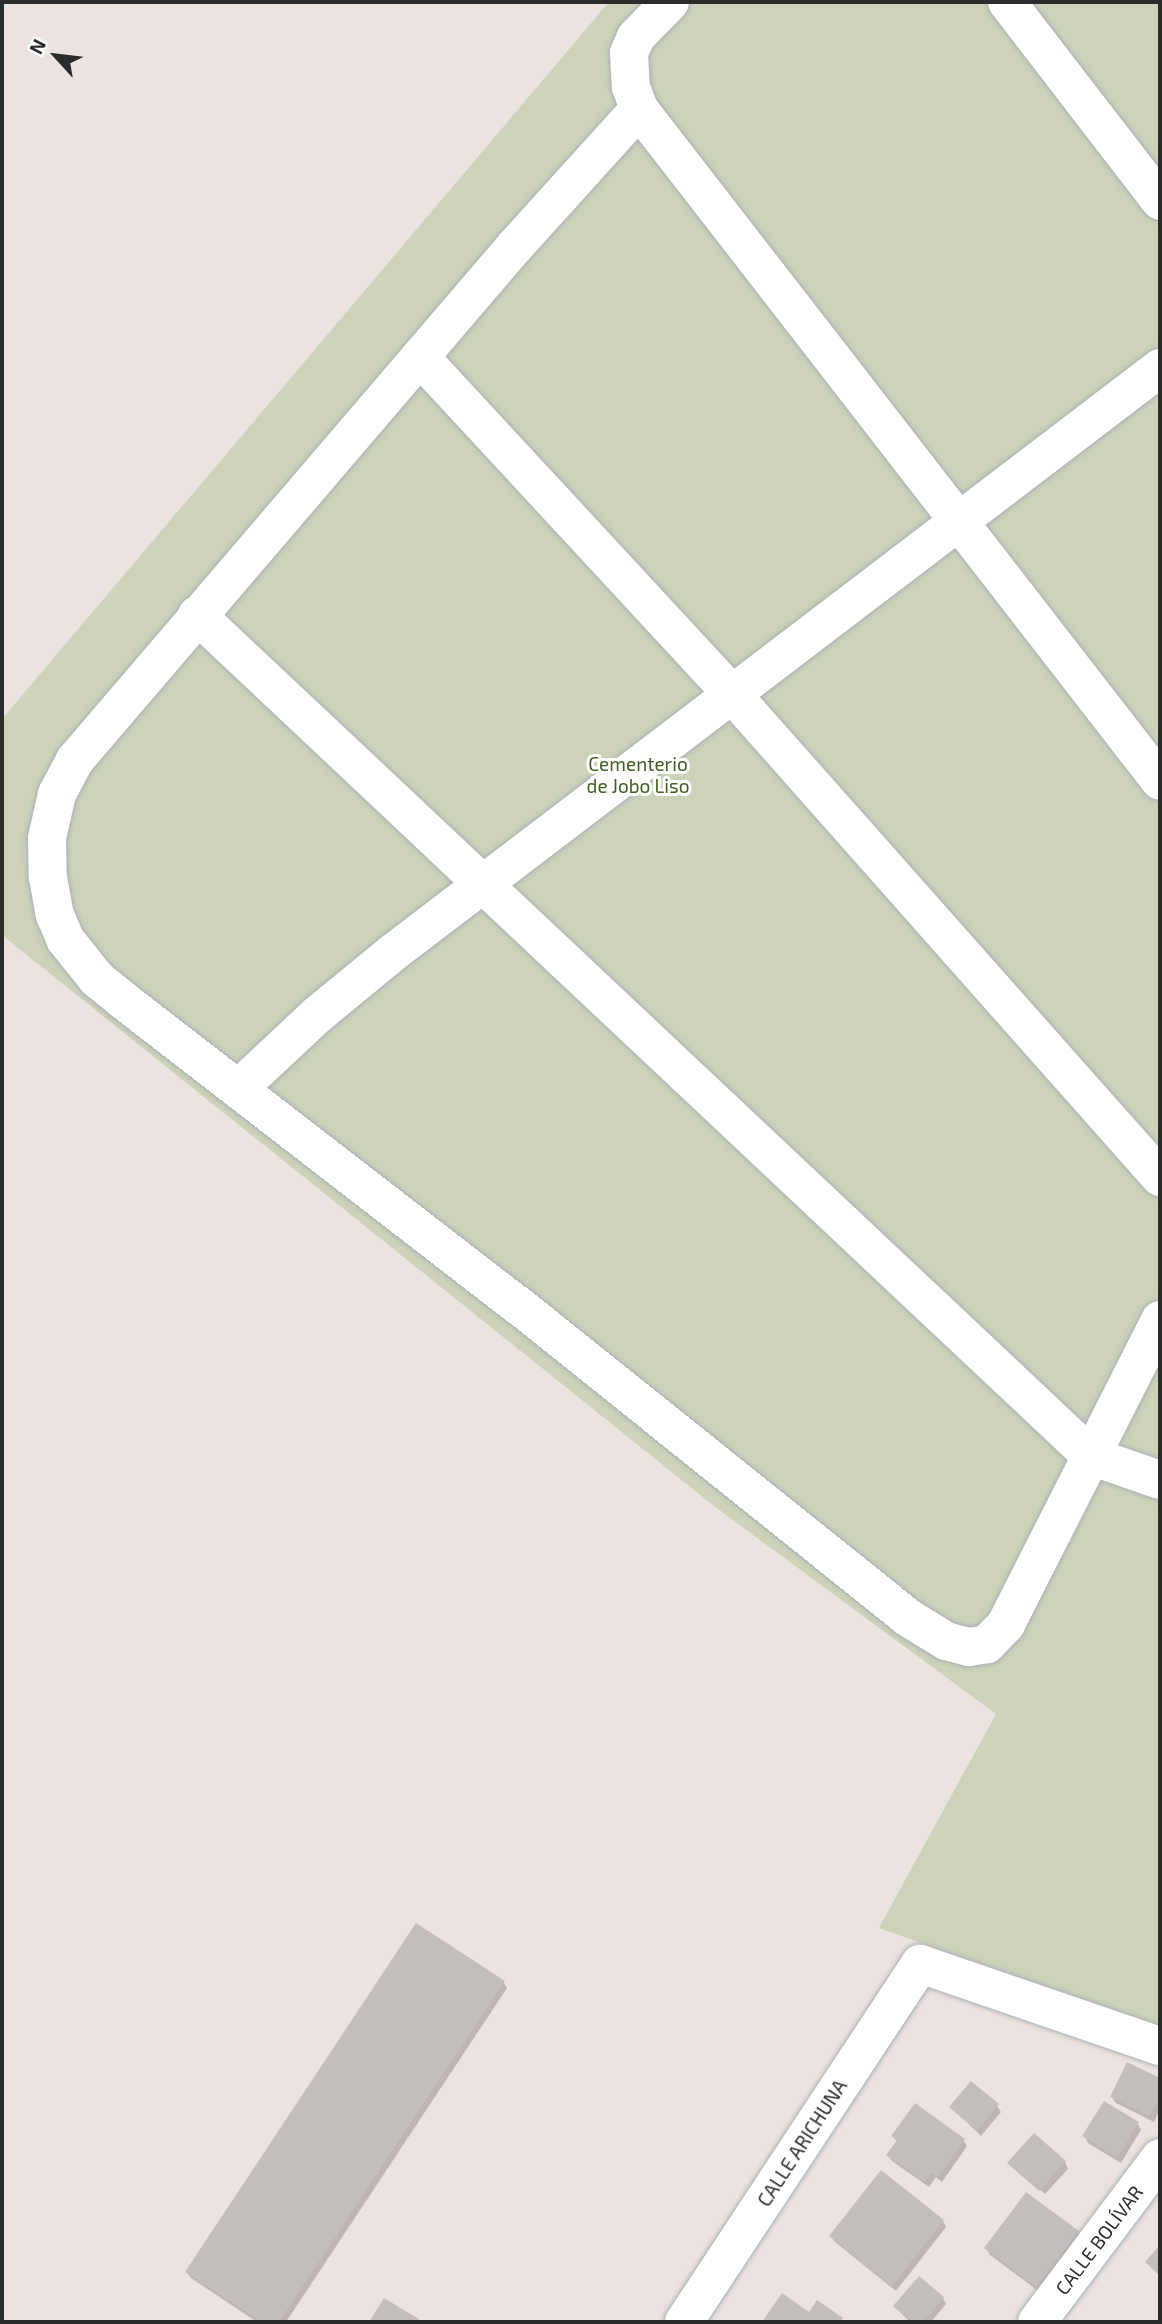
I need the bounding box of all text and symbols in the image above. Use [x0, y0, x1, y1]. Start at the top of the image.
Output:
north arrow [21, 21, 91, 91]
text: N [23, 35, 50, 58]
park label: Cementerio de Jobo Liso [586, 753, 690, 797]
street label: CALLE ARICHUNA [752, 2075, 852, 2211]
street label: CALLE BOLÍVAR [1051, 2181, 1147, 2299]

